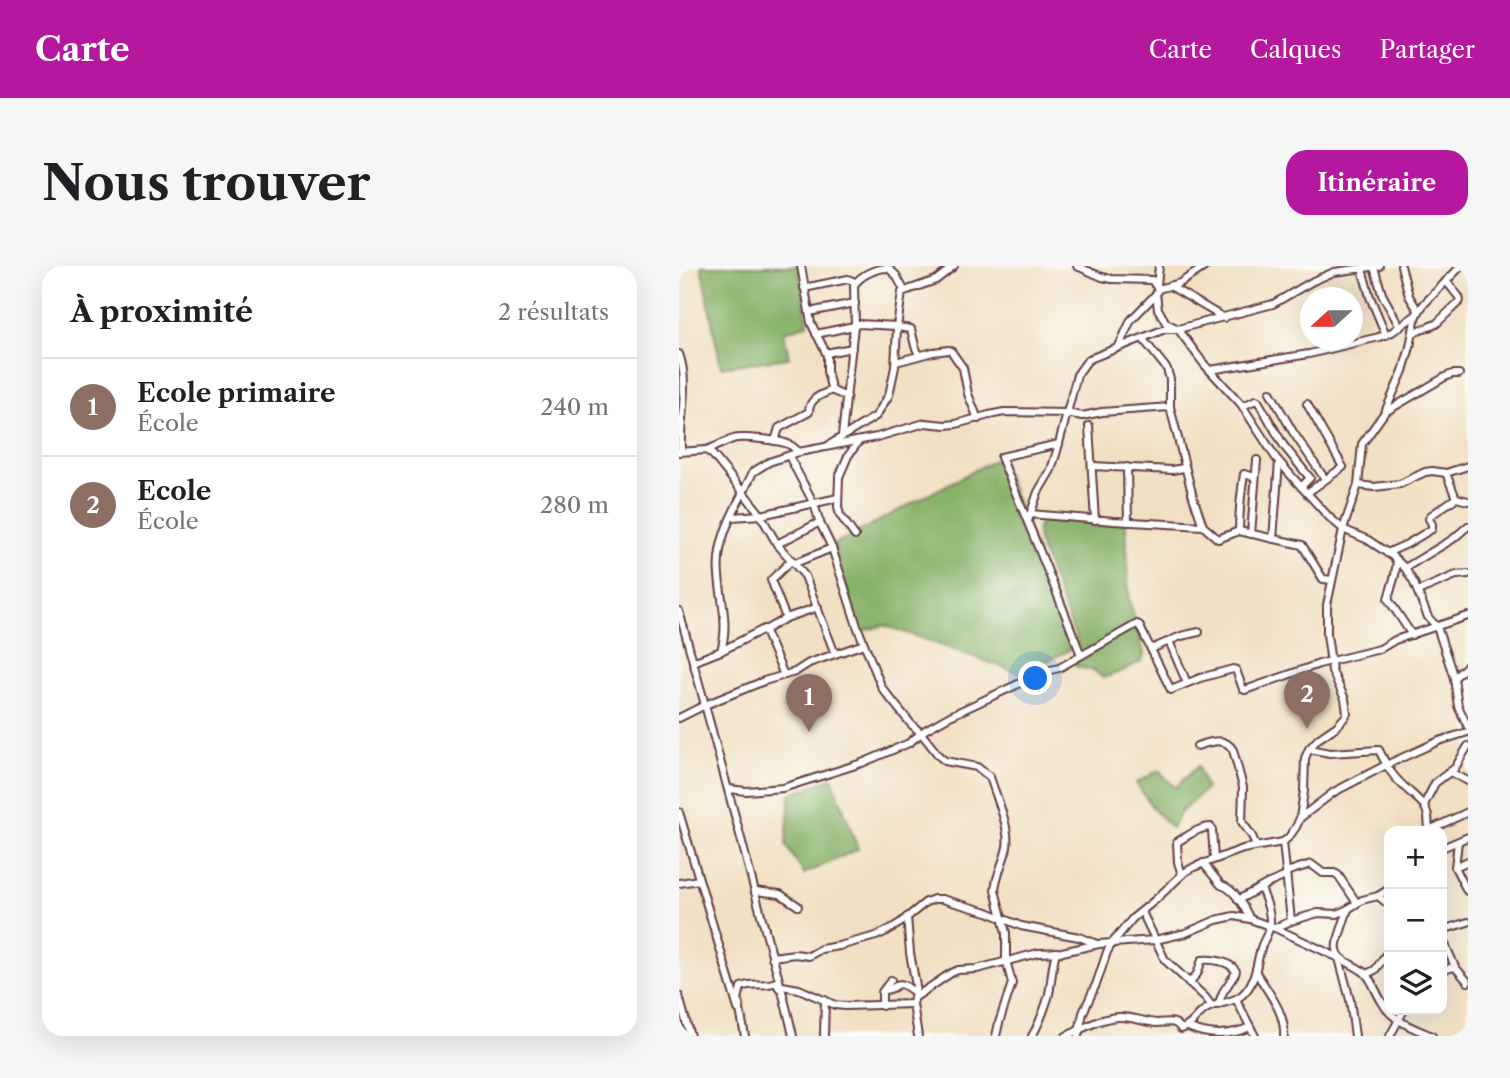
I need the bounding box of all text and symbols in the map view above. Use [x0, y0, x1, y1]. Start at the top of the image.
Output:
text: Carte [35, 29, 130, 70]
text: Carte [1149, 35, 1212, 64]
text: Calques [1250, 35, 1341, 64]
text: Partager [1379, 35, 1475, 64]
button: Itinéraire [1286, 150, 1468, 215]
text: Nous trouver [42, 152, 370, 213]
north arrow [1300, 287, 1363, 350]
text: À proximité [70, 293, 253, 330]
text: 2 résultats [498, 298, 609, 326]
text: Ecole primaire [137, 377, 335, 409]
text: 1 [88, 393, 98, 421]
text: 240 m [540, 393, 609, 421]
text: École [137, 409, 199, 437]
text: Ecole [137, 475, 211, 507]
text: 2 [86, 491, 100, 519]
text: 280 m [540, 491, 609, 519]
text: École [137, 507, 199, 535]
your location [1018, 661, 1052, 695]
pin: 2 [1284, 671, 1330, 729]
pin: 1 [786, 674, 832, 732]
map controls [1384, 826, 1447, 1015]
button: + [1384, 826, 1447, 889]
button: − [1384, 889, 1447, 952]
button: layers [1384, 952, 1447, 1015]

